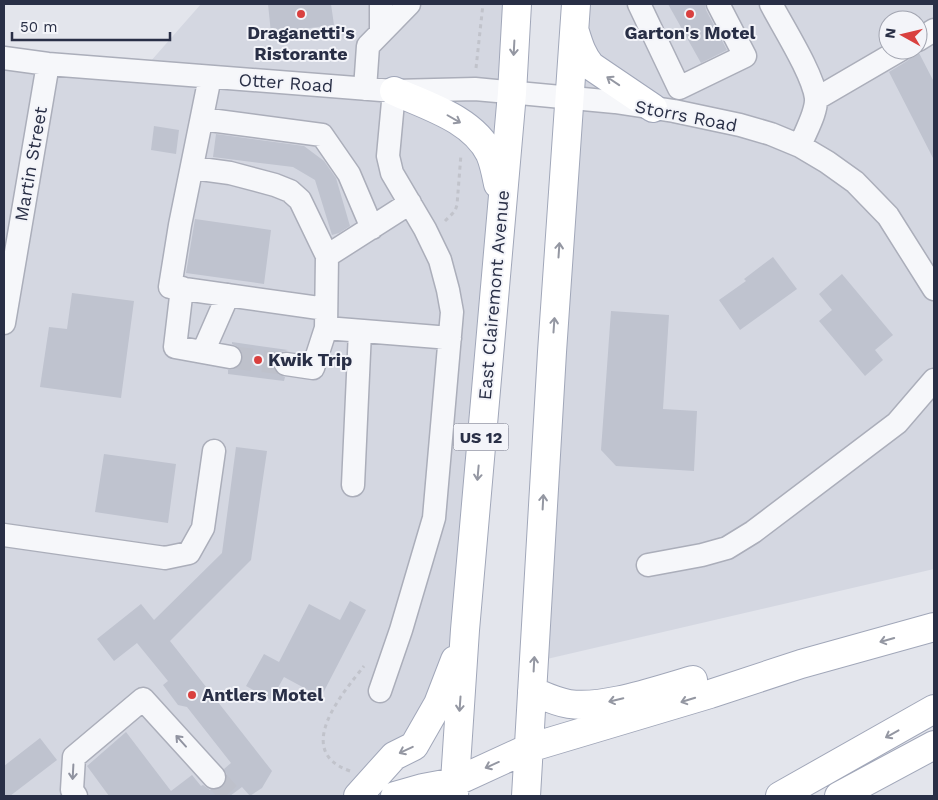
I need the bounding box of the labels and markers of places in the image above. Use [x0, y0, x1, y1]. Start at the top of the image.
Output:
marker: Draganetti's Ristorante [295, 8, 307, 20]
marker: Garton's Motel [684, 8, 696, 20]
place label: Draganetti's Ristorante [247, 22, 355, 64]
place label: Garton's Motel [625, 22, 756, 43]
place label: Kwik Trip [268, 349, 352, 370]
marker: Kwik Trip [252, 354, 264, 366]
place label: Antlers Motel [202, 684, 323, 705]
marker: Antlers Motel [186, 689, 198, 701]

